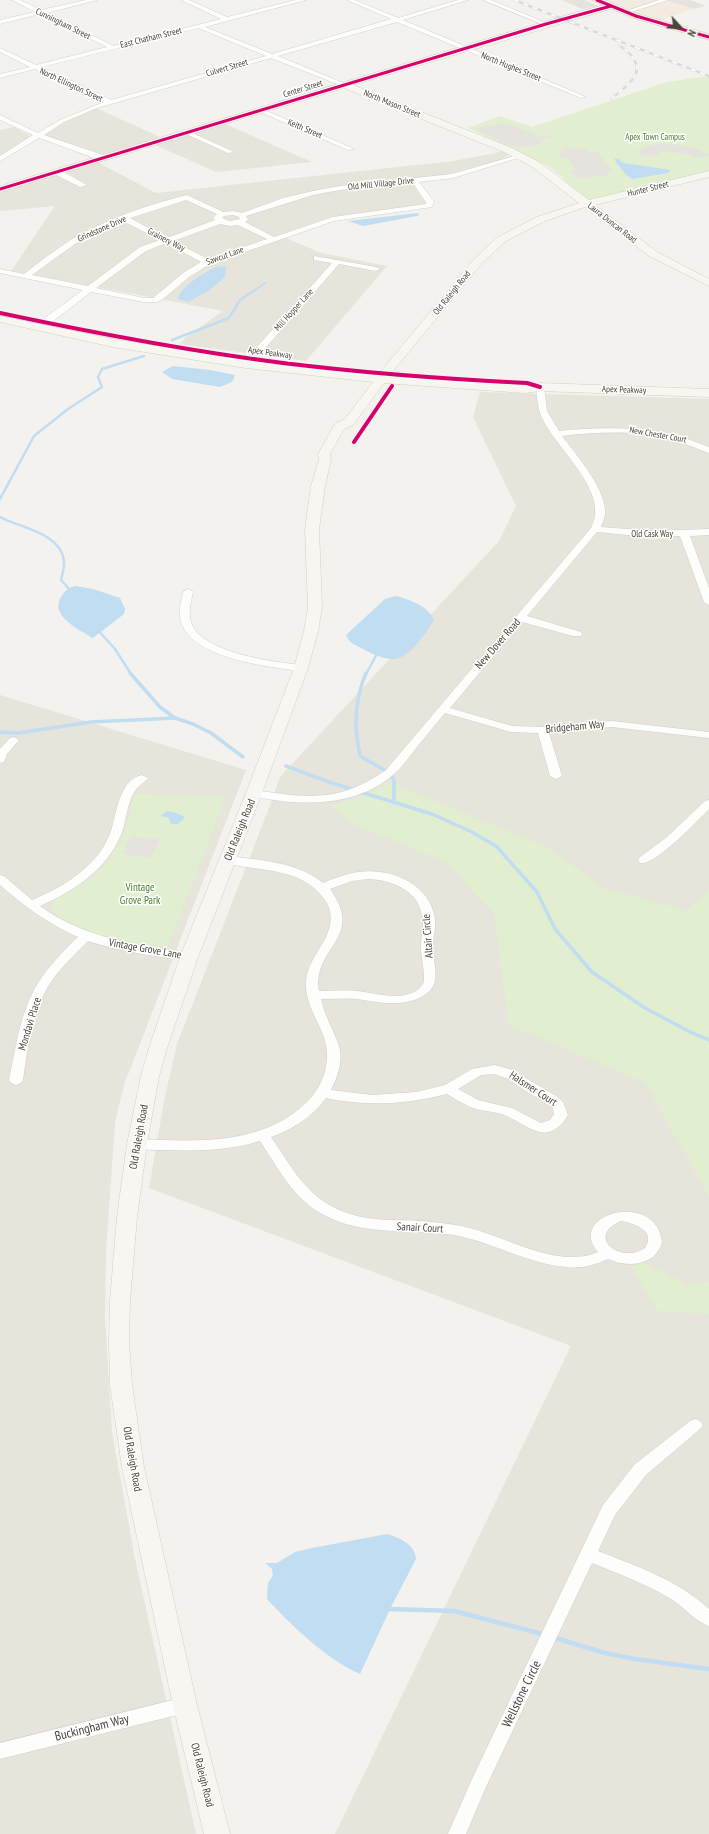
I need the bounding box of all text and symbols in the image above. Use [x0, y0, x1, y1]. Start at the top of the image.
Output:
street label: Cunningham Street [34, 6, 92, 42]
north arrow [661, 8, 701, 48]
street label: East Chatham Street [119, 25, 183, 51]
text: N [684, 28, 699, 39]
street label: North Hughes Street [479, 50, 543, 84]
street label: Culvert Street [205, 57, 249, 79]
street label: North Ellington Street [38, 66, 104, 104]
street label: Center Street [282, 78, 324, 100]
street label: North Mason Street [362, 88, 422, 120]
street label: Keith Street [286, 117, 324, 141]
park label: Apex Town Campus [625, 132, 685, 142]
street label: Old Mill Village Drive [347, 175, 415, 193]
street label: Hunter Street [626, 179, 670, 199]
street label: Laura Duncan Road [585, 200, 639, 246]
street label: Grindstone Drive [76, 214, 128, 244]
street label: Grainery Way [145, 226, 187, 254]
street label: Sawcut Lane [205, 244, 245, 268]
street label: Old Raleigh Road [431, 269, 473, 317]
street label: Mill Hopper Lane [272, 287, 316, 333]
street label: Apex Peakway [247, 345, 293, 361]
street label: Apex Peakway [602, 384, 646, 396]
street label: New Chester Court [629, 425, 687, 445]
street label: Old Cask Way [631, 529, 673, 539]
street label: New Dover Road [473, 616, 523, 672]
street label: Bridgeham Way [545, 718, 605, 736]
street label: Old Raleigh Road [222, 797, 258, 863]
park label: Vintage Grove Park [120, 881, 160, 907]
street label: Altair Circle [420, 913, 436, 959]
street label: Vintage Grove Lane [108, 936, 182, 962]
street label: Mondavi Place [16, 996, 44, 1052]
street label: Halsmer Court [507, 1069, 559, 1109]
street label: Old Raleigh Road [127, 1104, 151, 1170]
street label: Sanair Court [396, 1220, 444, 1236]
street label: Old Raleigh Road [120, 1426, 144, 1492]
street label: Wellstone Circle [499, 1658, 545, 1730]
street label: Buckingham Way [53, 1711, 131, 1745]
street label: Old Raleigh Road [188, 1742, 216, 1808]

